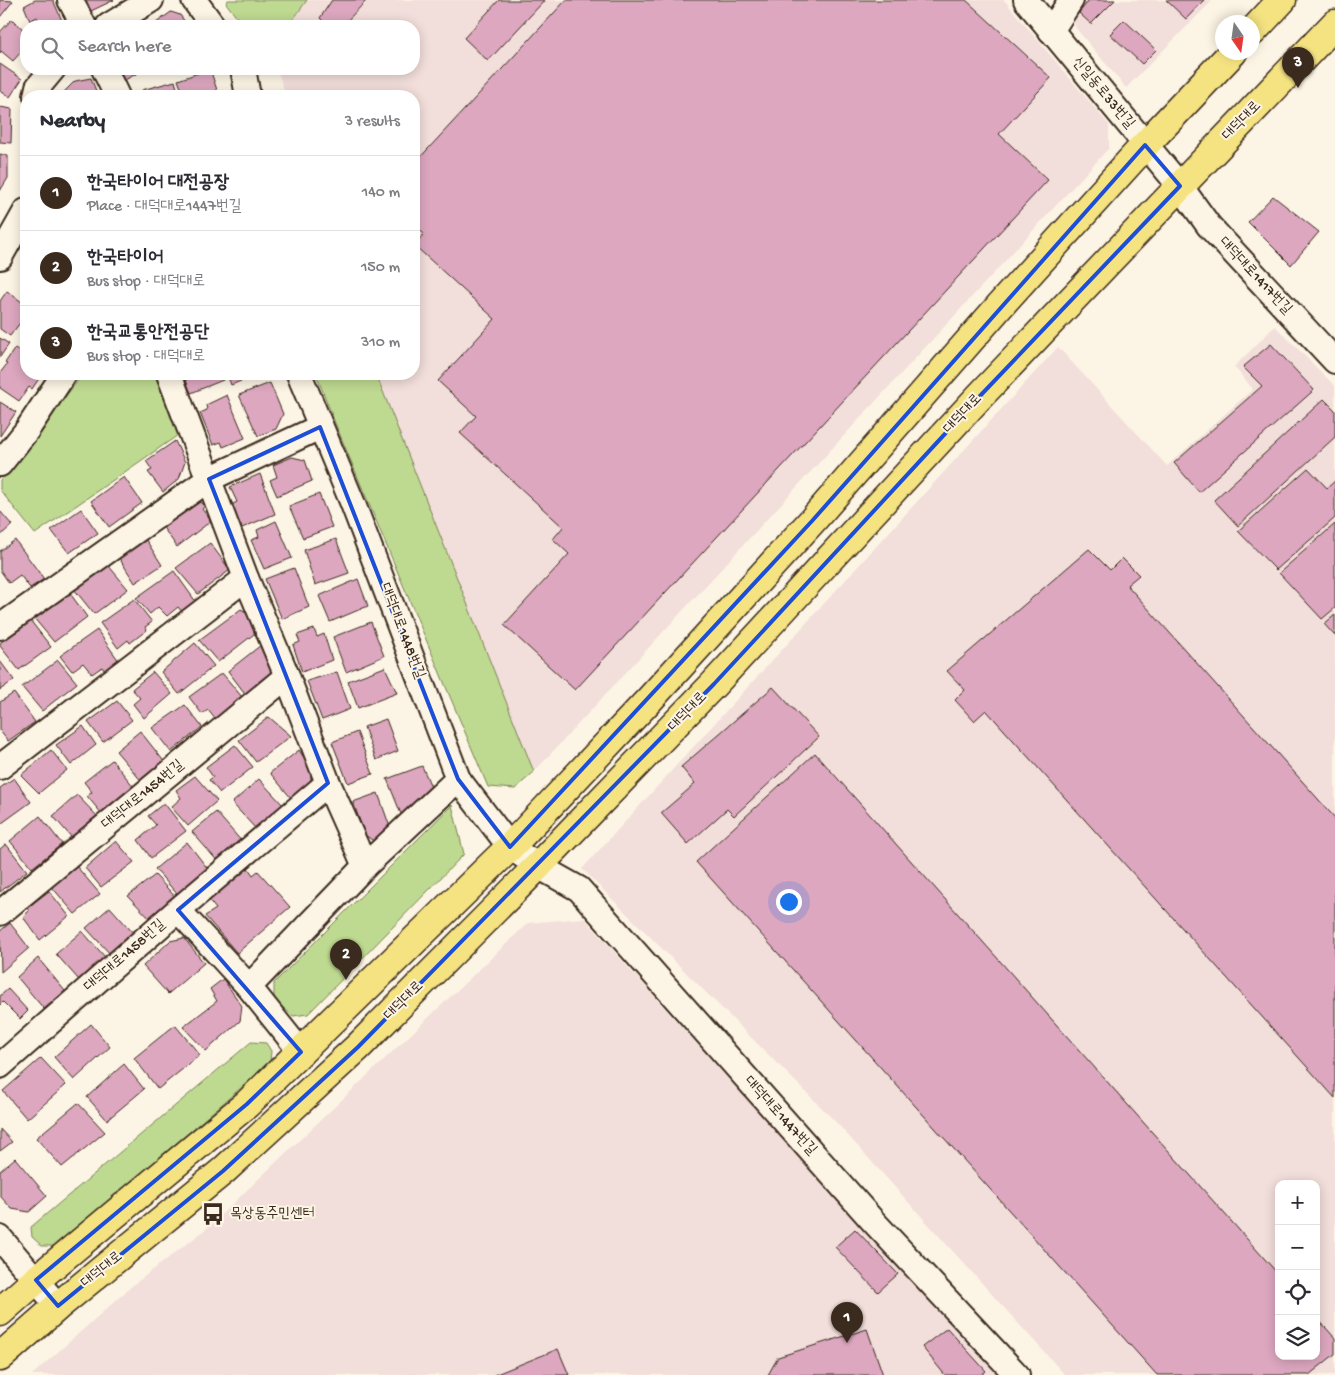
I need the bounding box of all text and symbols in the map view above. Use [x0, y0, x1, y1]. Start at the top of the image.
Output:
north arrow [1215, 15, 1260, 60]
search box [20, 20, 420, 75]
icon: search [38, 34, 66, 62]
text: Search here [78, 36, 172, 59]
pin: 3 [1282, 47, 1314, 88]
street label: 신일동로33번길 [1068, 54, 1138, 132]
street label: 대덕대로 [1219, 97, 1265, 145]
text: Nearby [40, 110, 105, 135]
text: 3 results [345, 113, 400, 132]
text: 한국타이어 대전공장 [87, 172, 229, 195]
text: 1 [53, 184, 59, 203]
text: 140 m [362, 184, 400, 203]
text: Place · 대덕대로1447번길 [87, 198, 242, 217]
street label: 대덕대로1417번길 [1215, 234, 1295, 318]
text: 한국타이어 [87, 247, 163, 270]
text: 2 [52, 259, 60, 278]
text: 150 m [361, 259, 400, 278]
text: Bus stop · 대덕대로 [87, 273, 205, 292]
text: 한국교통안전공단 [87, 322, 209, 345]
text: 3 [52, 334, 60, 353]
text: 310 m [361, 334, 400, 353]
text: Bus stop · 대덕대로 [87, 348, 205, 367]
street label: 대덕대로 [940, 390, 986, 438]
street label: 대덕대로1448번길 [376, 581, 428, 681]
street label: 대덕대로 [665, 688, 711, 736]
street label: 대덕대로1454번길 [98, 756, 188, 834]
your location [776, 889, 802, 915]
street label: 대덕대로1458번길 [81, 916, 169, 996]
pin: 2 [330, 939, 362, 980]
street label: 대덕대로 [381, 978, 427, 1024]
street label: 대덕대로1447번길 [740, 1073, 820, 1159]
map controls [1275, 1180, 1320, 1360]
button: + [1275, 1180, 1320, 1225]
bus stop icon: 목상동주민센터 [200, 1201, 226, 1227]
place label: 목상동주민센터 [230, 1205, 315, 1223]
button: − [1275, 1225, 1320, 1270]
street label: 대덕대로 [78, 1248, 126, 1292]
button: locate [1275, 1270, 1320, 1315]
pin: 1 [831, 1302, 863, 1343]
button: layers [1275, 1315, 1320, 1360]

